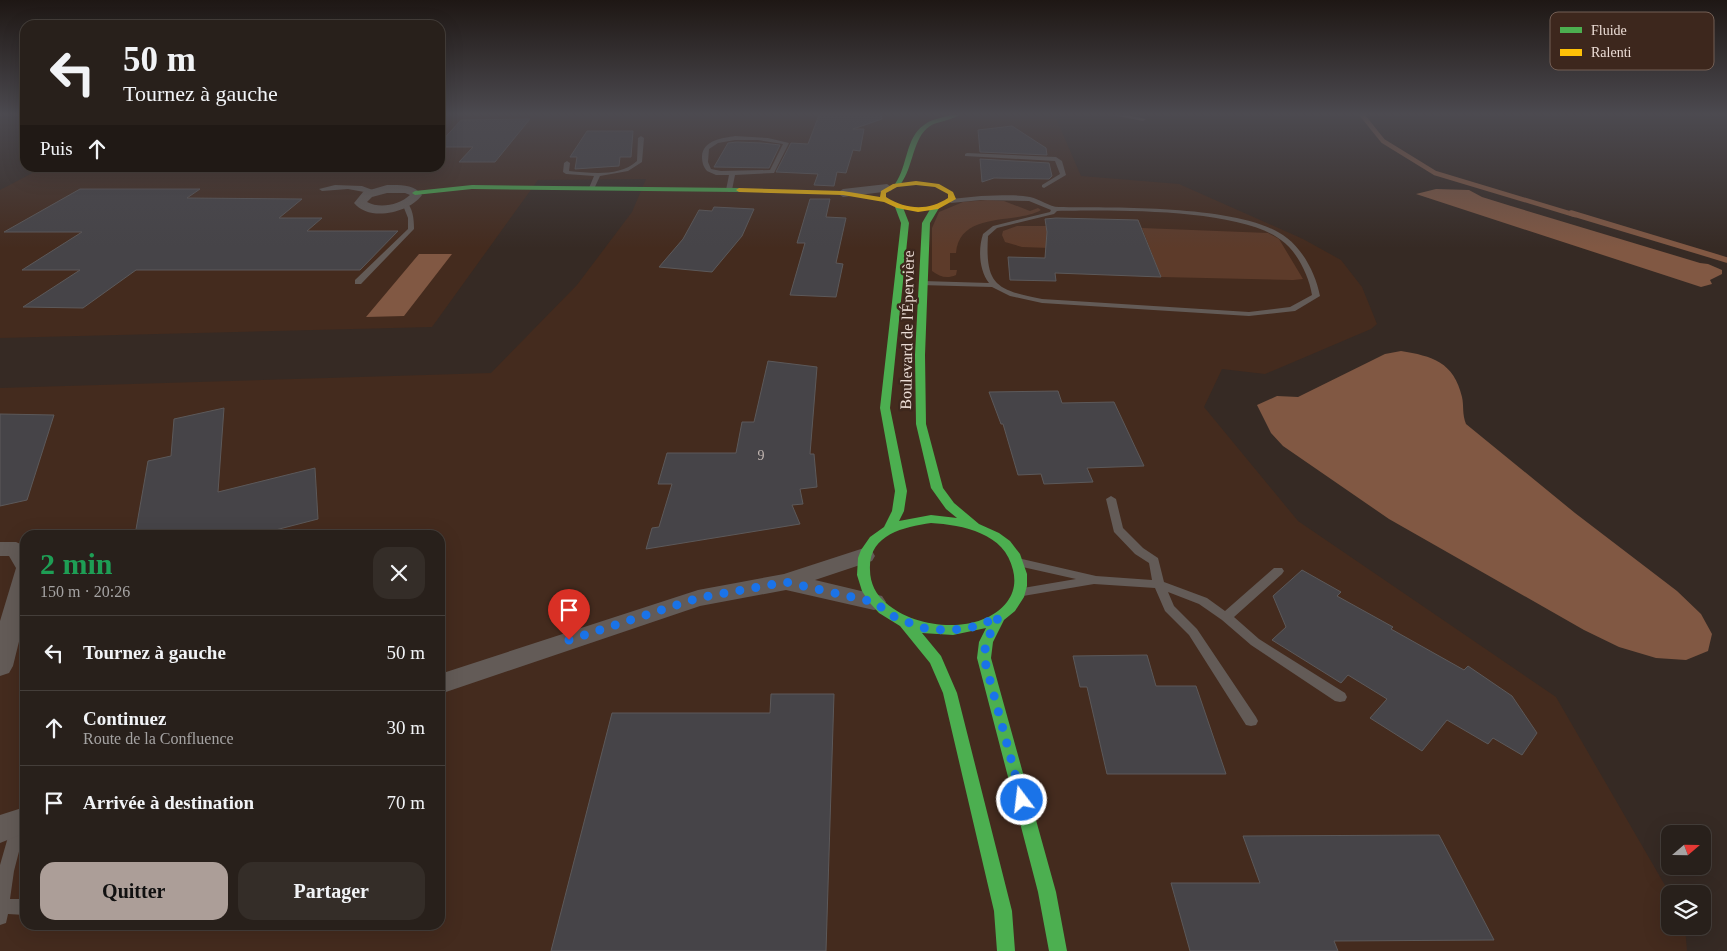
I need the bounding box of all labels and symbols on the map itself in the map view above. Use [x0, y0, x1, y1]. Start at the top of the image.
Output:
legend [1550, 12, 1714, 70]
text: Fluide [1591, 23, 1627, 38]
text: Ralenti [1591, 45, 1632, 60]
street label: Boulevard de l'Épervière [896, 250, 918, 410]
house number: 9 [758, 448, 765, 463]
pin [548, 589, 590, 640]
position arrow [995, 773, 1047, 825]
north arrow [1661, 825, 1711, 875]

